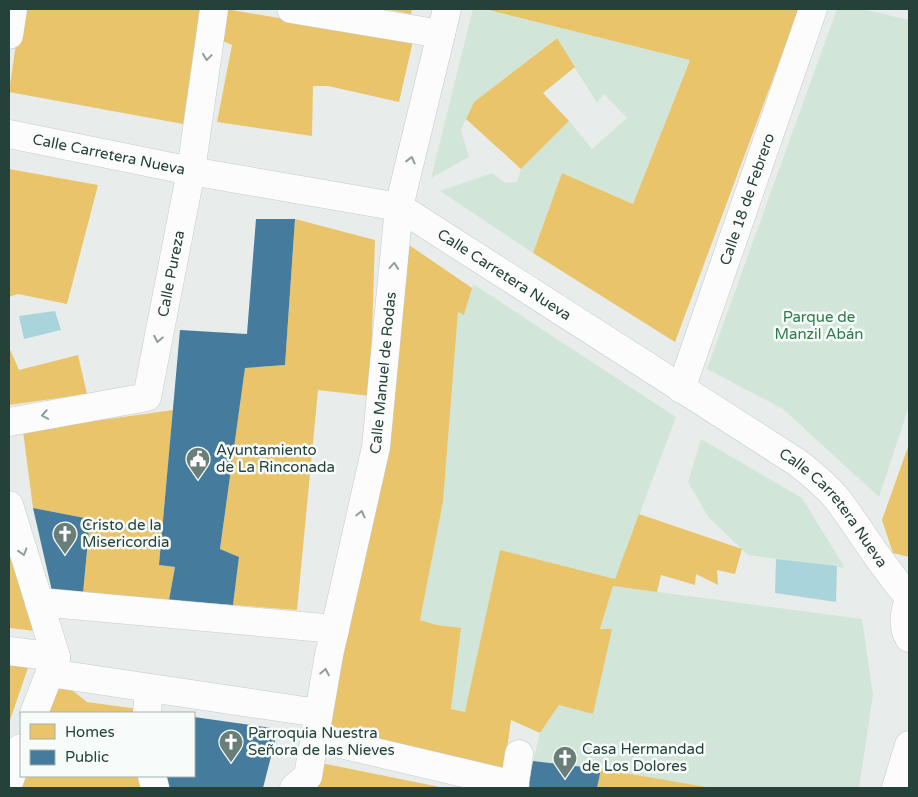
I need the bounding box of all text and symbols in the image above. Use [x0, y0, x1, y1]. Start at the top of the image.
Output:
one-way arrow [203, 53, 213, 61]
street label: Calle Carretera Nueva [31, 130, 187, 179]
street label: Calle 18 de Febrero [716, 131, 778, 268]
one-way arrow [405, 155, 416, 164]
street label: Calle Carretera Nueva [434, 225, 575, 324]
street label: Calle Pureza [154, 229, 188, 318]
one-way arrow [388, 262, 399, 270]
street label: Calle Manuel de Rodas [366, 291, 400, 456]
park label: Parque de Manzil Abán [774, 308, 864, 343]
one-way arrow [154, 335, 164, 344]
one-way arrow [41, 410, 50, 420]
place label: Ayuntamiento de La Rinconada [216, 441, 335, 476]
street label: Calle Carretera Nueva [776, 444, 891, 571]
public building icon: Ayuntamiento de La Rinconada [185, 446, 211, 480]
one-way arrow [355, 509, 366, 518]
place label: Cristo de la Misericordia [82, 516, 169, 551]
church icon: Cristo de la Misericordia [52, 521, 78, 555]
one-way arrow [18, 547, 28, 555]
one-way arrow [320, 668, 330, 677]
legend [20, 712, 195, 777]
text: Homes [65, 723, 115, 741]
place label: Parroquia Nuestra Señora de las Nieves [248, 724, 395, 759]
church icon: Parroquia Nuestra Señora de las Nieves [218, 729, 244, 763]
place label: Casa Hermandad de Los Dolores [582, 740, 704, 775]
church icon: Casa Hermandad de Los Dolores [552, 745, 578, 779]
text: Public [65, 748, 109, 766]

